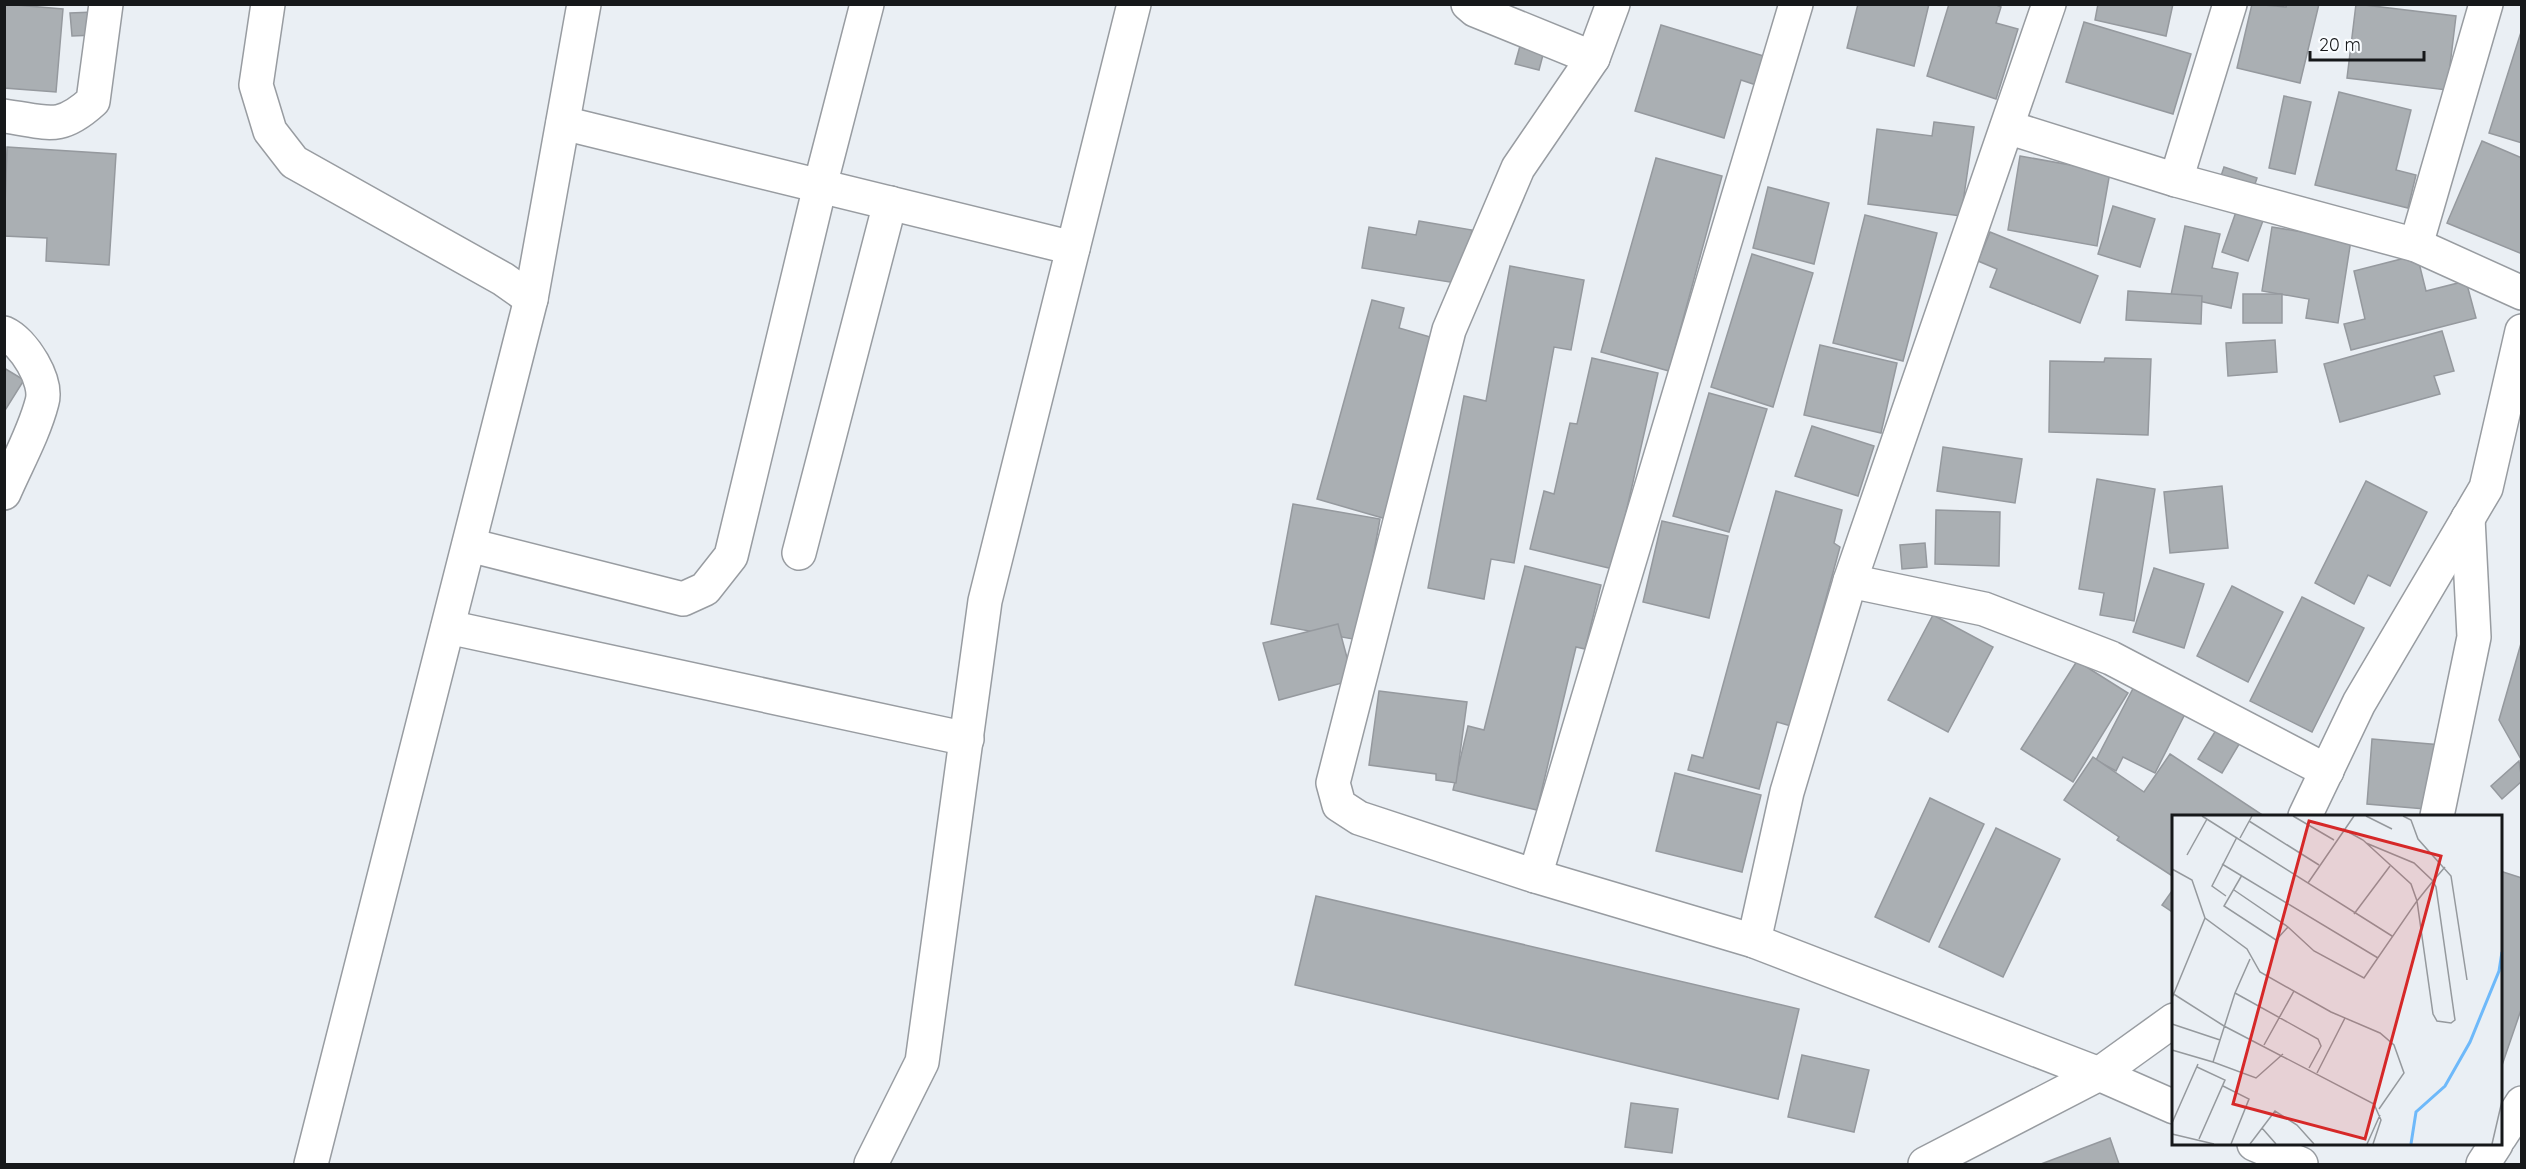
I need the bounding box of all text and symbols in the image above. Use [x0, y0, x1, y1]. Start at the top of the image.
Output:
scale bar [2310, 24, 2424, 62]
text: 20 m [2319, 33, 2361, 56]
inset map [2172, 815, 2502, 1145]

